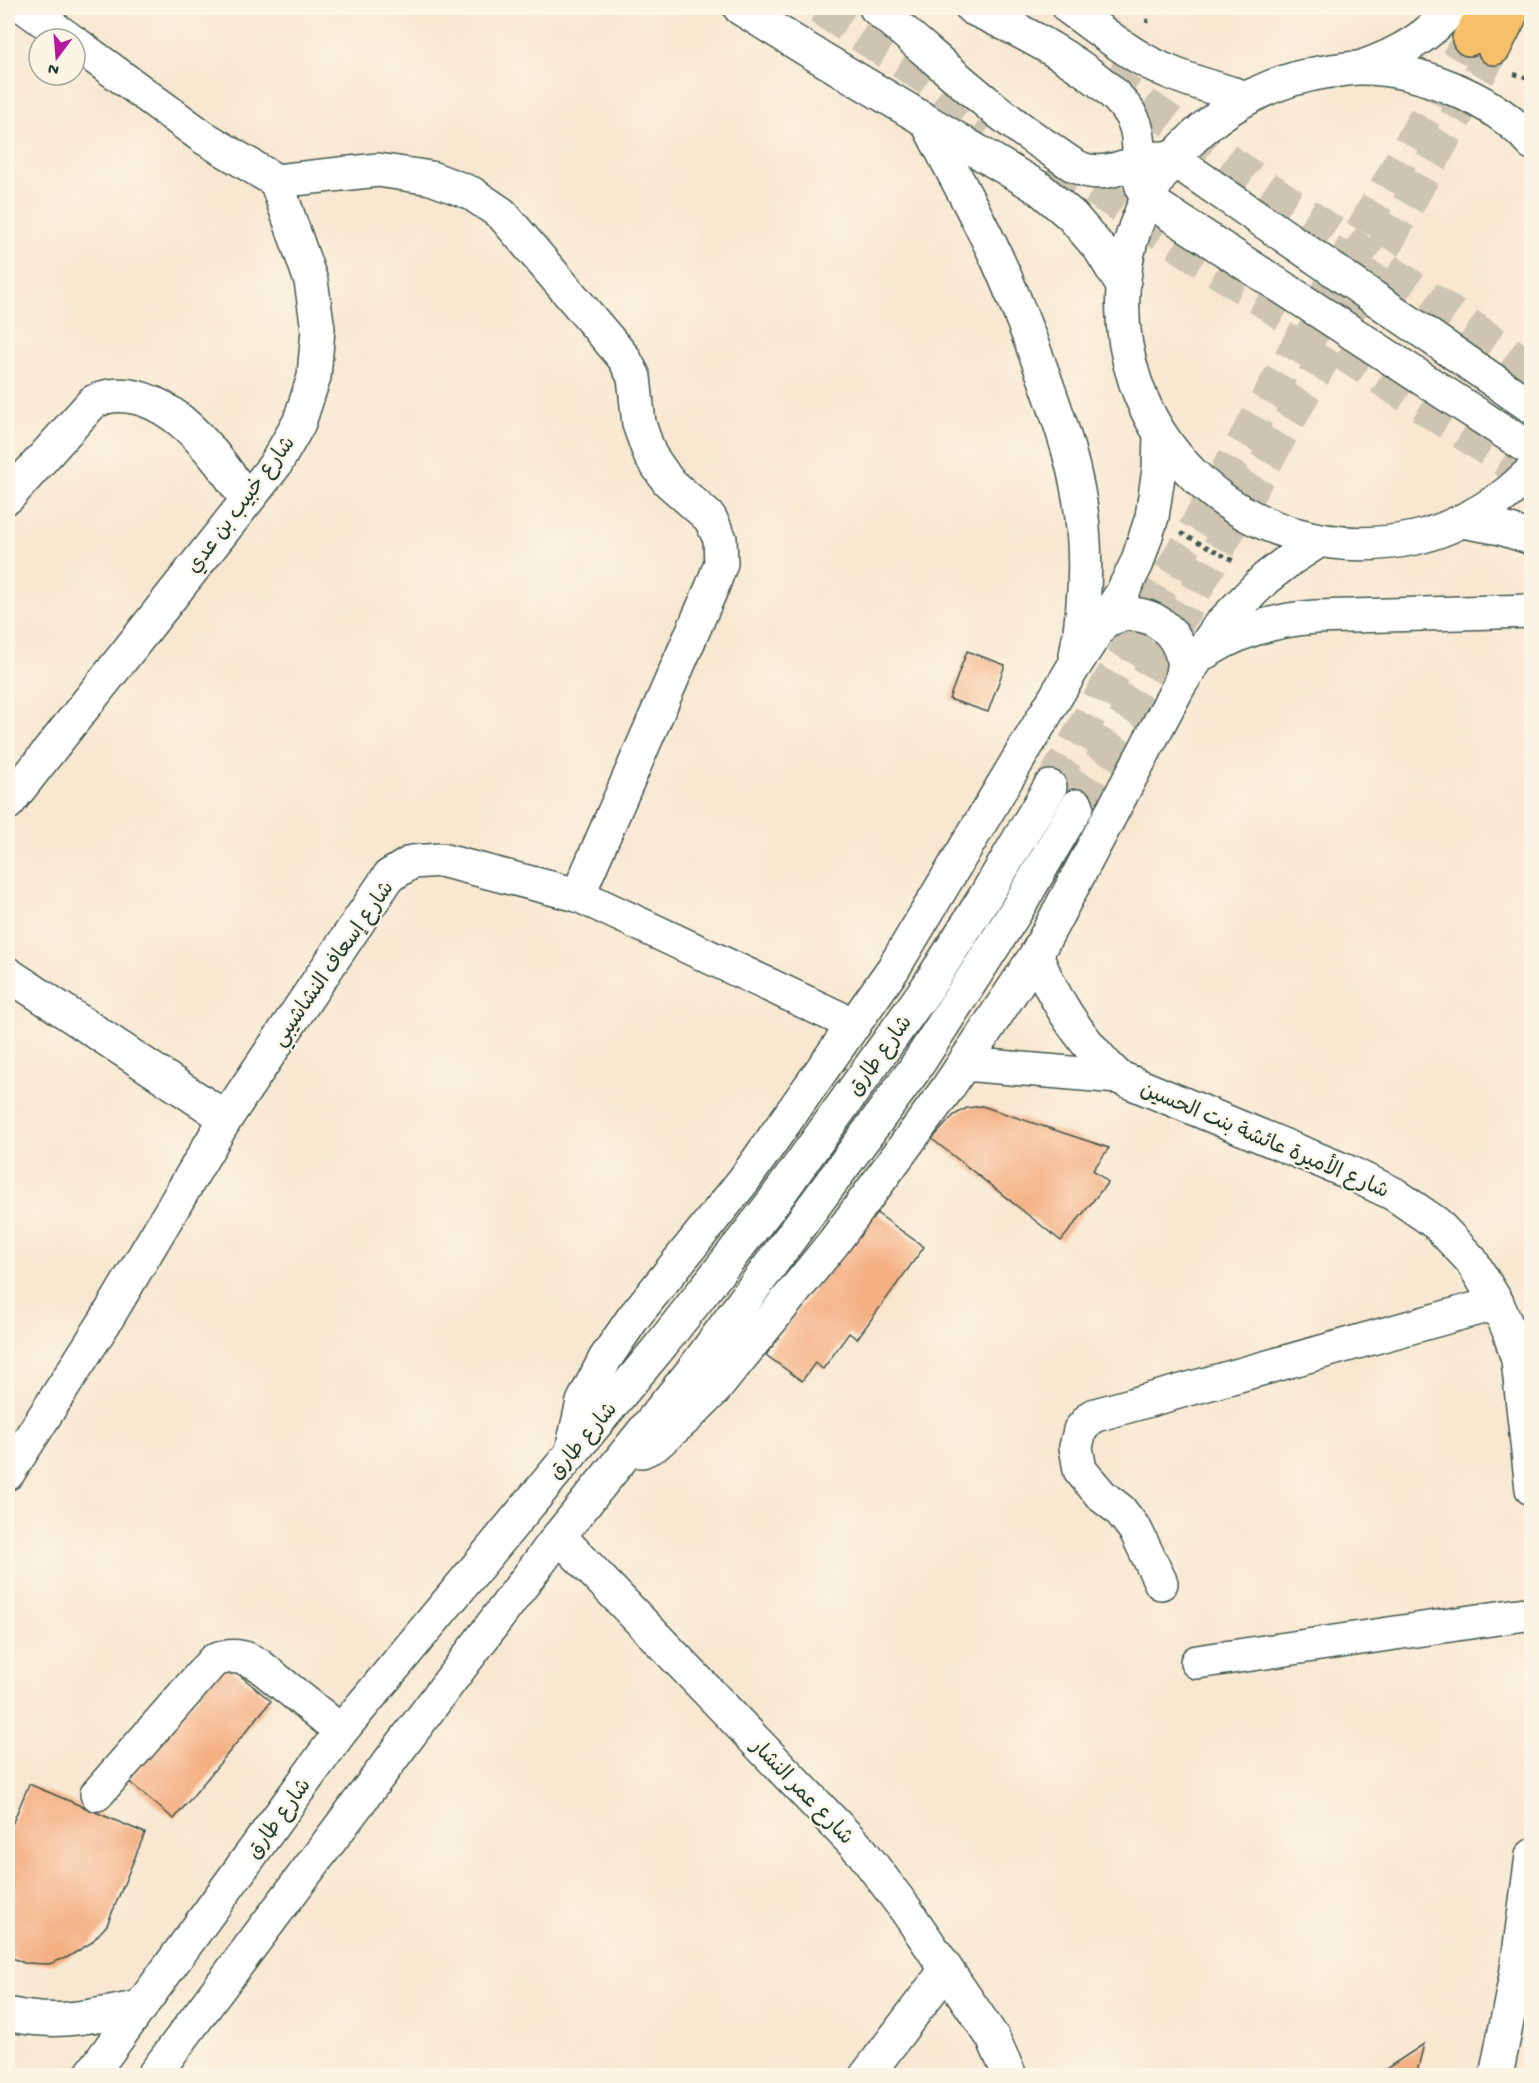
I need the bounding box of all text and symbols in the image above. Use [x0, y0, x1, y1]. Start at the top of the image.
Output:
north arrow [27, 27, 87, 87]
text: N [46, 57, 61, 79]
street label: شارع خبيب بن عدي [183, 433, 303, 580]
street label: شارع إسعاف النشاشيبي [268, 878, 404, 1054]
street label: شارع طارق [844, 1012, 919, 1102]
street label: شارع الأميرة عائشة بنت الحسين [1136, 1074, 1394, 1206]
street label: شارع طارق [545, 1398, 624, 1486]
street label: شارع عمر النشار [743, 1734, 857, 1851]
street label: شارع طارق [243, 1775, 318, 1865]

